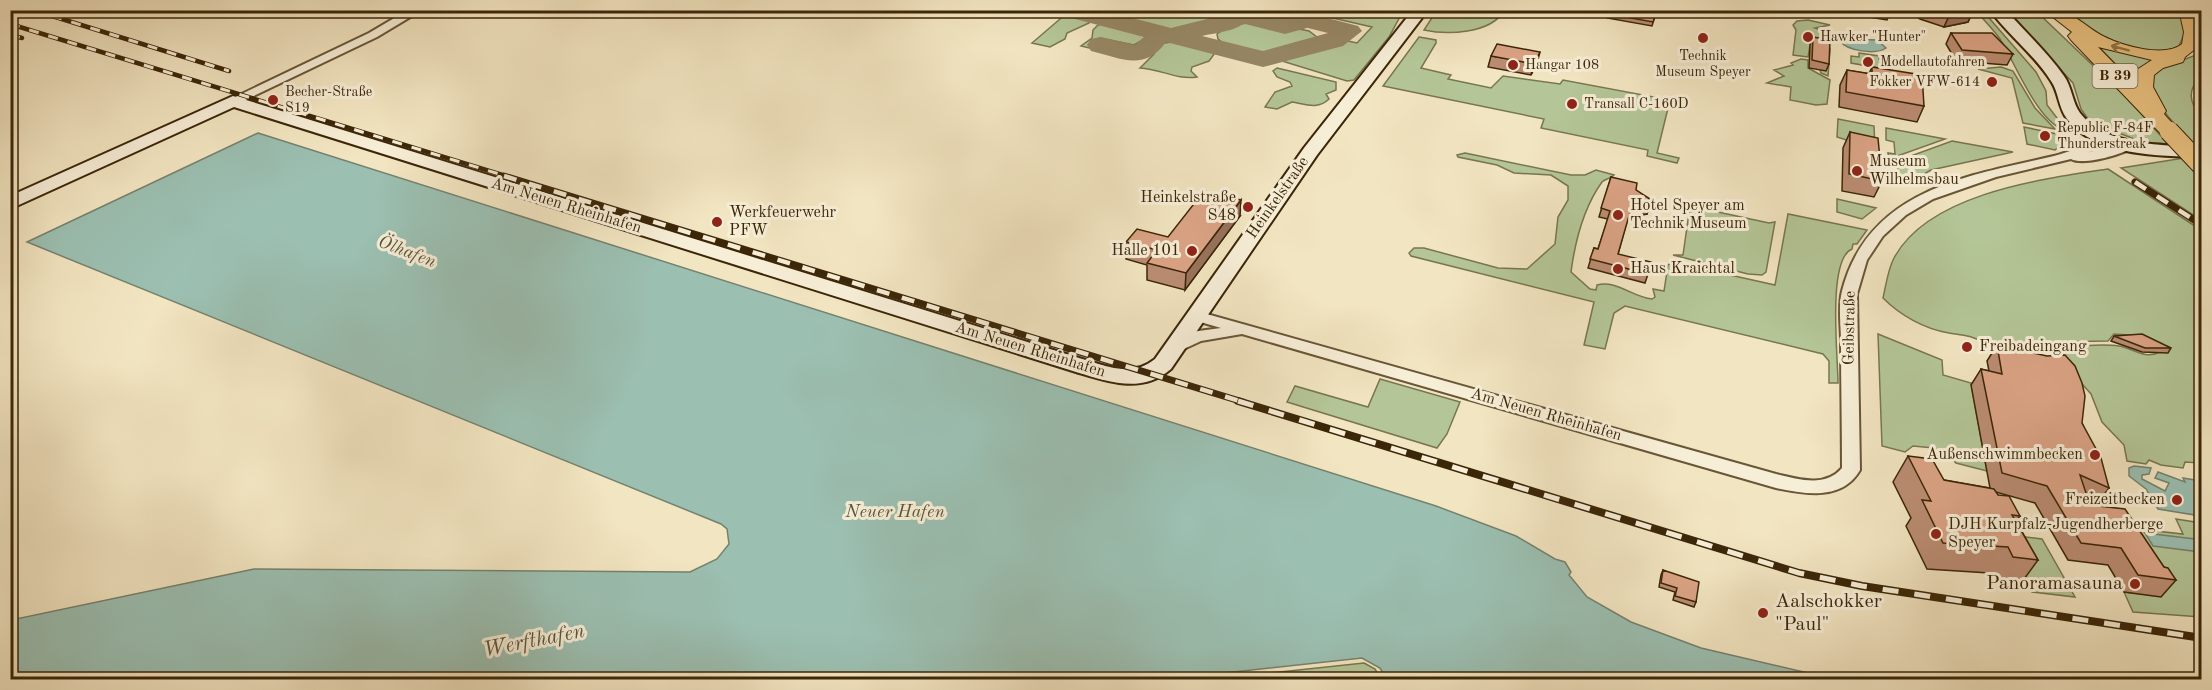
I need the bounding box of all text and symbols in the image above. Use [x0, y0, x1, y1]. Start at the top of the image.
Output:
marker: Hawker "Hunter" [1801, 30, 1815, 44]
place label: Hawker "Hunter" [1820, 30, 1926, 44]
marker: Technik Museum Speyer [1696, 31, 1710, 45]
one-way arrow [2110, 42, 2129, 53]
place label: Technik Museum Speyer [1655, 49, 1751, 79]
marker: Modellautofahren [1861, 55, 1875, 69]
place label: Modellautofahren [1880, 55, 1986, 69]
marker: Hangar 108 [1506, 58, 1520, 72]
place label: Hangar 108 [1525, 58, 1599, 72]
road number: B 39 [2092, 64, 2138, 88]
place label: Fokker VFW-614 [1869, 75, 1980, 89]
marker: Fokker VFW-614 [1985, 75, 1999, 89]
place label: Becher-Straße S19 [285, 85, 372, 115]
marker: Becher-Straße S19 [266, 93, 280, 107]
marker: Transall C-160D [1565, 97, 1579, 111]
place label: Transall C-160D [1584, 97, 1689, 111]
place label: Republic F-84F Thunderstreak [2057, 121, 2153, 151]
marker: Republic F-84F Thunderstreak [2038, 129, 2052, 143]
street label: Heinkelstraße [1244, 154, 1312, 242]
place label: Museum Wilhelmsbau [1869, 154, 1959, 188]
marker: Museum Wilhelmsbau [1850, 164, 1864, 178]
street label: Am Neuen Rheinhafen [489, 175, 644, 237]
place label: Heinkelstraße S48 [1140, 190, 1236, 224]
place label: Hotel Speyer am Technik Museum [1630, 198, 1747, 232]
marker: Heinkelstraße S48 [1241, 200, 1255, 214]
place label: Werkfeuerwehr PFW [729, 205, 837, 239]
marker: Hotel Speyer am Technik Museum [1611, 208, 1625, 222]
marker: Werkfeuerwehr PFW [710, 215, 724, 229]
water label: Ölhafen [376, 231, 439, 271]
place label: Halle 101 [1111, 243, 1180, 259]
marker: Halle 101 [1185, 244, 1199, 258]
place label: Haus Kraichtal [1630, 261, 1735, 277]
marker: Haus Kraichtal [1611, 262, 1625, 276]
street label: Geibstraße [1841, 291, 1859, 365]
street label: Am Neuen Rheinhafen [953, 319, 1108, 381]
place label: Freibadeingang [1979, 339, 2087, 355]
marker: Freibadeingang [1960, 340, 1974, 354]
street label: Am Neuen Rheinhafen [1469, 386, 1624, 444]
place label: Außenschwimmbecken [1926, 447, 2083, 463]
marker: Außenschwimmbecken [2088, 448, 2102, 462]
place label: Freizeitbecken [2065, 492, 2165, 508]
marker: Freizeitbecken [2170, 493, 2184, 507]
water label: Neuer Hafen [844, 503, 945, 521]
place label: DJH Kurpfalz-Jugendherberge Speyer [1948, 517, 2163, 551]
marker: DJH Kurpfalz-Jugendherberge Speyer [1929, 527, 1943, 541]
place label: Panoramasauna [1986, 574, 2123, 594]
marker: Panoramasauna [2128, 577, 2142, 591]
place label: Aalschokker "Paul" [1775, 592, 1882, 635]
marker: Aalschokker "Paul" [1756, 606, 1770, 620]
water label: Werfthafen [481, 621, 587, 661]

